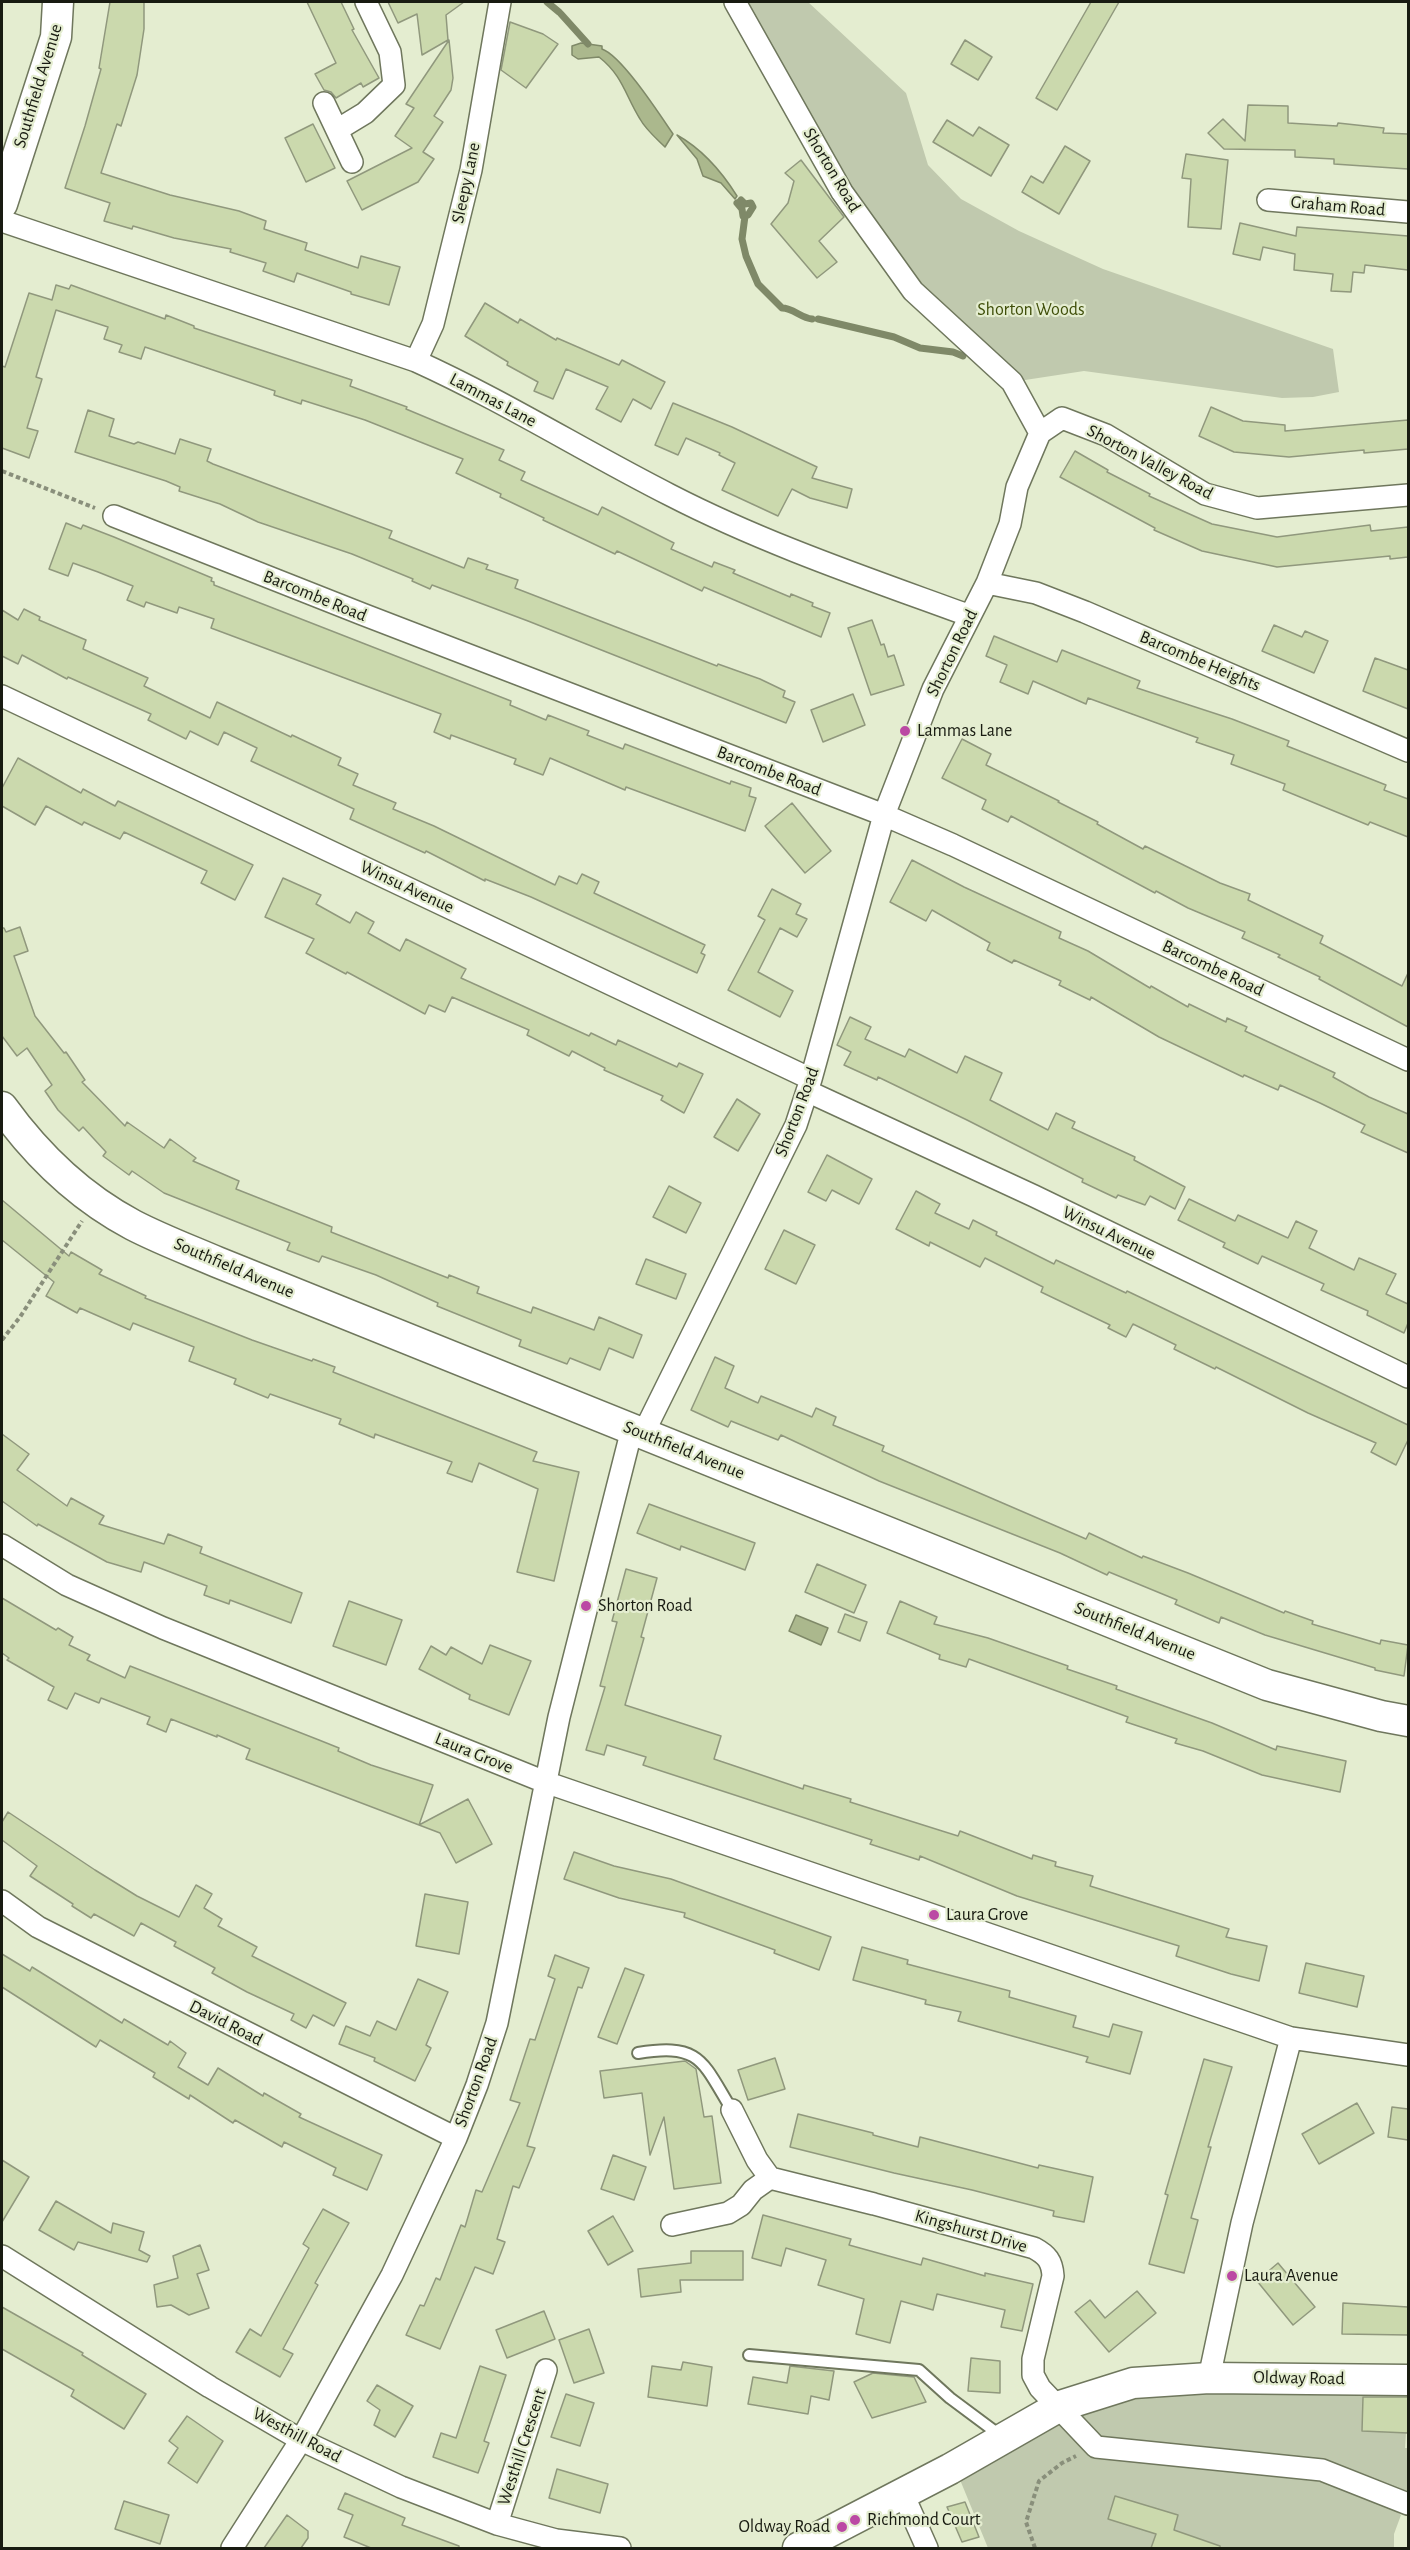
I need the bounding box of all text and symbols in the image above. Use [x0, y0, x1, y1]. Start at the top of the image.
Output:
street label: Southfield Avenue [9, 21, 67, 151]
street label: Shorton Road [798, 124, 866, 216]
street label: Sleepy Lane [447, 141, 485, 225]
street label: Graham Road [1290, 191, 1386, 221]
park label: Shorton Woods [977, 299, 1085, 321]
street label: Lammas Lane [446, 368, 540, 432]
street label: Shorton Valley Road [1083, 420, 1217, 504]
street label: Barcombe Road [260, 565, 370, 627]
street label: Shorton Road [922, 606, 982, 700]
street label: Barcombe Heights [1136, 626, 1264, 696]
place label: Lammas Lane [917, 720, 1012, 742]
marker: Lammas Lane [898, 724, 912, 738]
street label: Barcombe Road [714, 741, 824, 801]
street label: Winsu Avenue [357, 856, 457, 918]
street label: Barcombe Road [1159, 935, 1267, 1001]
street label: Shorton Road [770, 1064, 824, 1160]
street label: Winsu Avenue [1059, 1201, 1159, 1265]
street label: Southfield Avenue [171, 1233, 297, 1303]
street label: Southfield Avenue [620, 1416, 748, 1484]
place label: Shorton Road [598, 1595, 692, 1617]
street label: Southfield Avenue [1071, 1597, 1199, 1665]
marker: Shorton Road [579, 1599, 593, 1613]
street label: Laura Grove [432, 1728, 516, 1778]
place label: Laura Grove [946, 1904, 1028, 1926]
marker: Laura Grove [927, 1908, 941, 1922]
street label: David Road [186, 1995, 266, 2051]
street label: Shorton Road [450, 2034, 502, 2130]
street label: Kingshurst Drive [912, 2205, 1030, 2257]
place label: Laura Avenue [1244, 2265, 1338, 2287]
marker: Laura Avenue [1225, 2269, 1239, 2283]
street label: Oldway Road [1253, 2366, 1345, 2390]
street label: Westhill Crescent [493, 2386, 551, 2508]
street label: Westhill Road [249, 2403, 345, 2467]
place label: Richmond Court [867, 2509, 980, 2531]
marker: Richmond Court [848, 2513, 862, 2527]
place label: Oldway Road [738, 2516, 830, 2538]
marker: Oldway Road [835, 2520, 849, 2534]

